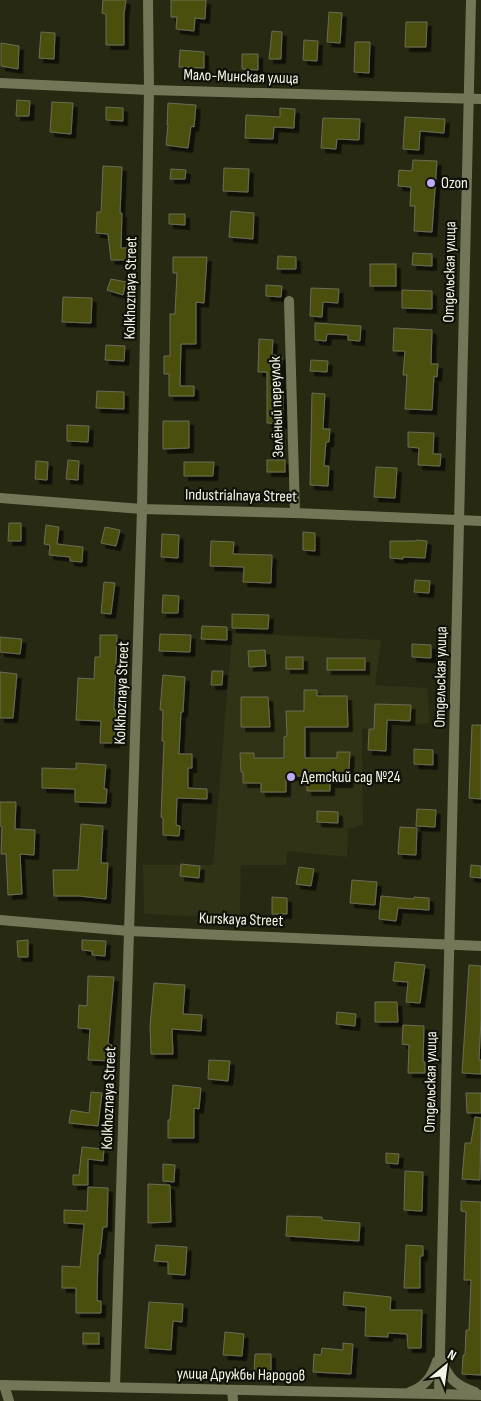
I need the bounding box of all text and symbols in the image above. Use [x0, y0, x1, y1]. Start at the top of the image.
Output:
street label: Мало-Минская улица [183, 65, 299, 89]
place label: Ozon [441, 174, 468, 193]
marker: Ozon [425, 177, 437, 189]
street label: Отдельская улица [440, 221, 460, 323]
street label: Kolkhoznaya Street [121, 236, 141, 340]
street label: Зелёный переулок [266, 355, 288, 458]
street label: Industrialnaya Street [185, 486, 297, 506]
street label: Отдельская улица [431, 626, 451, 728]
street label: Kolkhoznaya Street [111, 641, 133, 745]
place label: Детский сад №24 [301, 768, 401, 787]
marker: Детский сад №24 [285, 771, 297, 783]
street label: Kurskaya Street [198, 909, 284, 931]
street label: Отдельская улица [421, 1031, 441, 1133]
street label: Kolkhoznaya Street [98, 1046, 120, 1150]
north arrow [421, 1341, 471, 1391]
text: N [445, 1346, 459, 1364]
street label: улица Дружбы Народов [177, 1364, 305, 1386]

